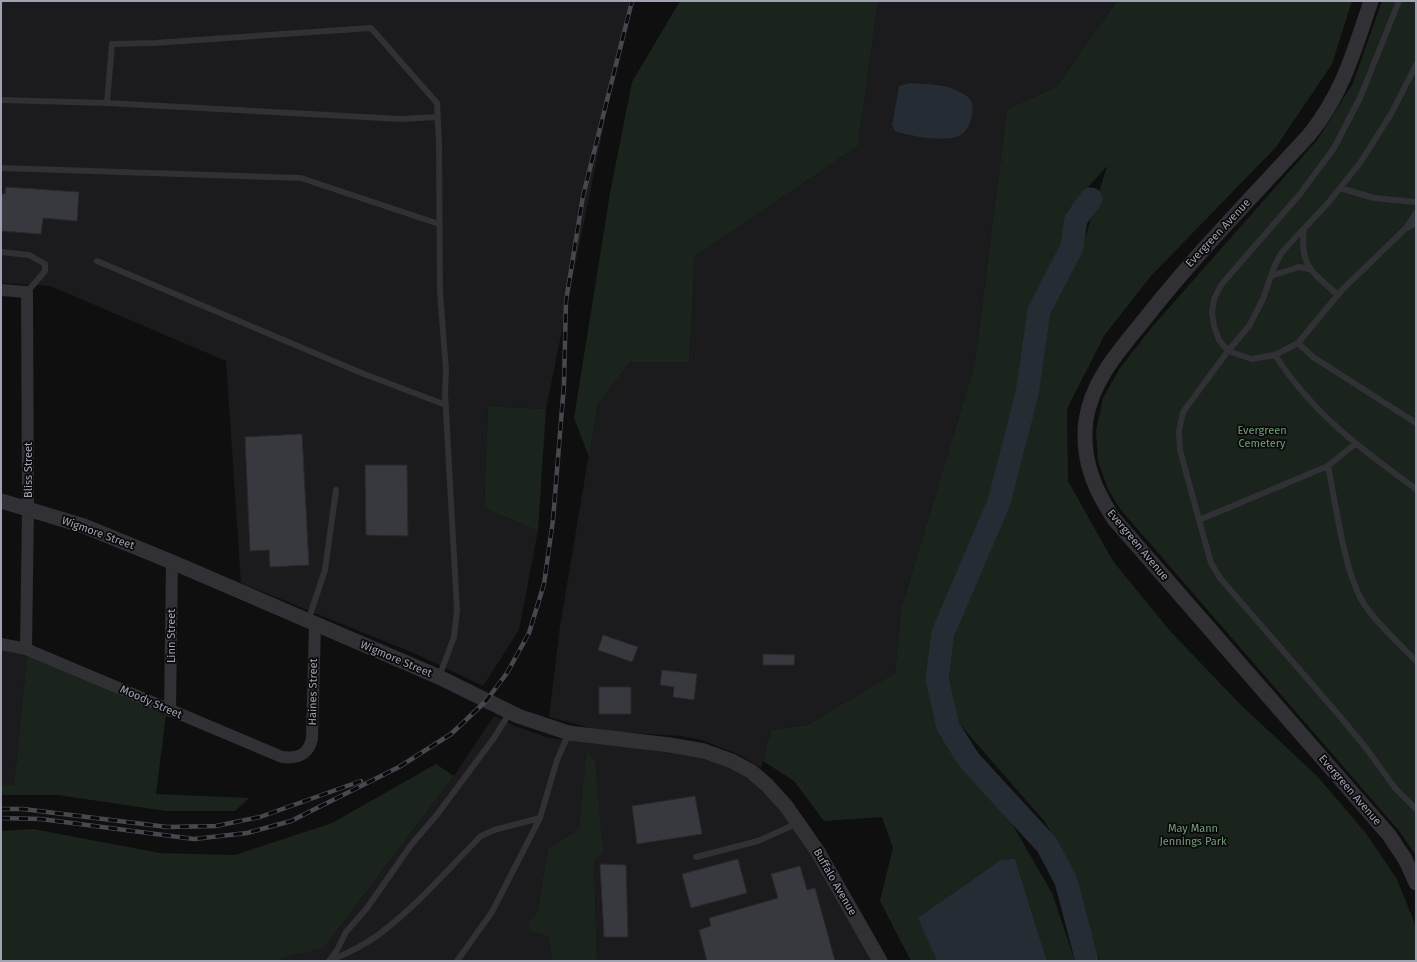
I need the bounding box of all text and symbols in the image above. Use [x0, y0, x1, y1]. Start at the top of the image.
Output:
street label: Evergreen Avenue [1183, 196, 1253, 270]
park label: Evergreen Cemetery [1237, 424, 1287, 450]
street label: Bliss Street [22, 442, 35, 498]
street label: Evergreen Avenue [1105, 507, 1171, 583]
street label: Wigmore Street [60, 514, 136, 552]
street label: Linn Street [165, 609, 178, 663]
street label: Wigmore Street [358, 638, 434, 680]
street label: Haines Street [306, 658, 320, 726]
street label: Moody Street [118, 683, 184, 721]
street label: Evergreen Avenue [1316, 752, 1384, 828]
park label: May Mann Jennings Park [1159, 822, 1227, 848]
street label: Buffalo Avenue [811, 846, 859, 918]

